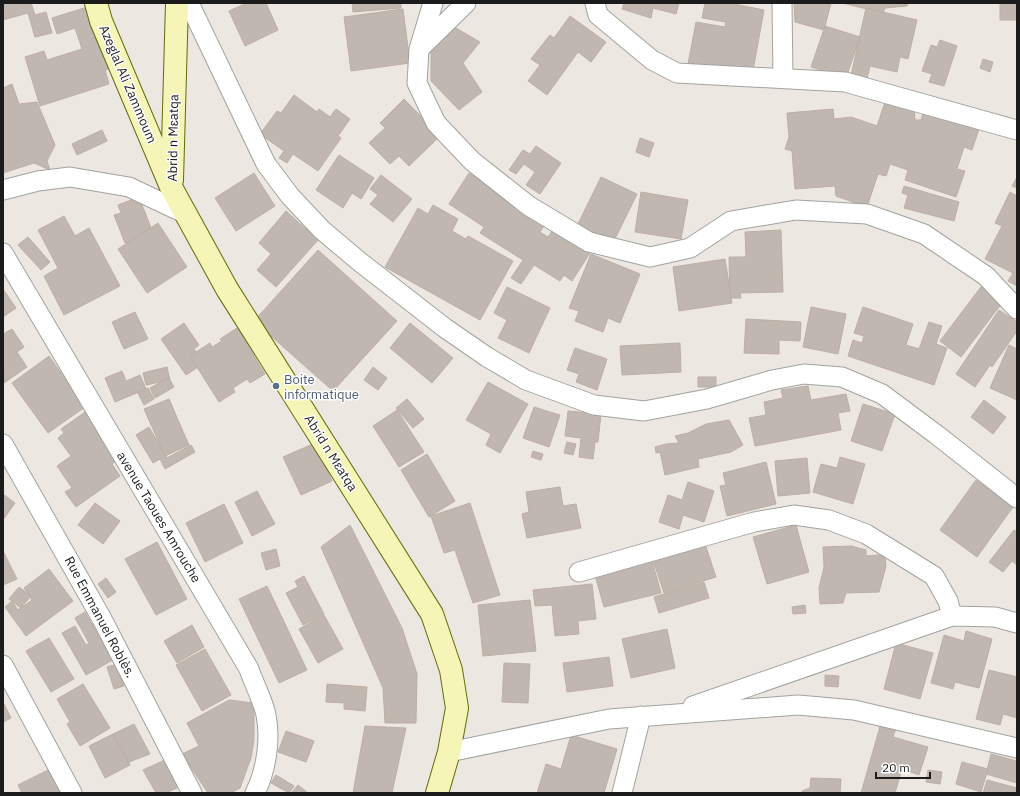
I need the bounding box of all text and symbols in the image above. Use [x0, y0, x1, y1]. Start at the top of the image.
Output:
street label: Azeglal Ali Zammoum [95, 22, 161, 146]
street label: Abrid n Mɛatqa [164, 94, 182, 182]
place label: Boite informatique [284, 371, 359, 403]
marker: Boite informatique [271, 381, 281, 391]
street label: Abrid n Mɛatqa [301, 411, 361, 495]
street label: avenue Taoues Amrouche [113, 448, 205, 586]
street label: Rue Emmanuel Roblès. [61, 553, 139, 681]
scale bar [876, 754, 930, 780]
text: 20 m [882, 760, 910, 775]

